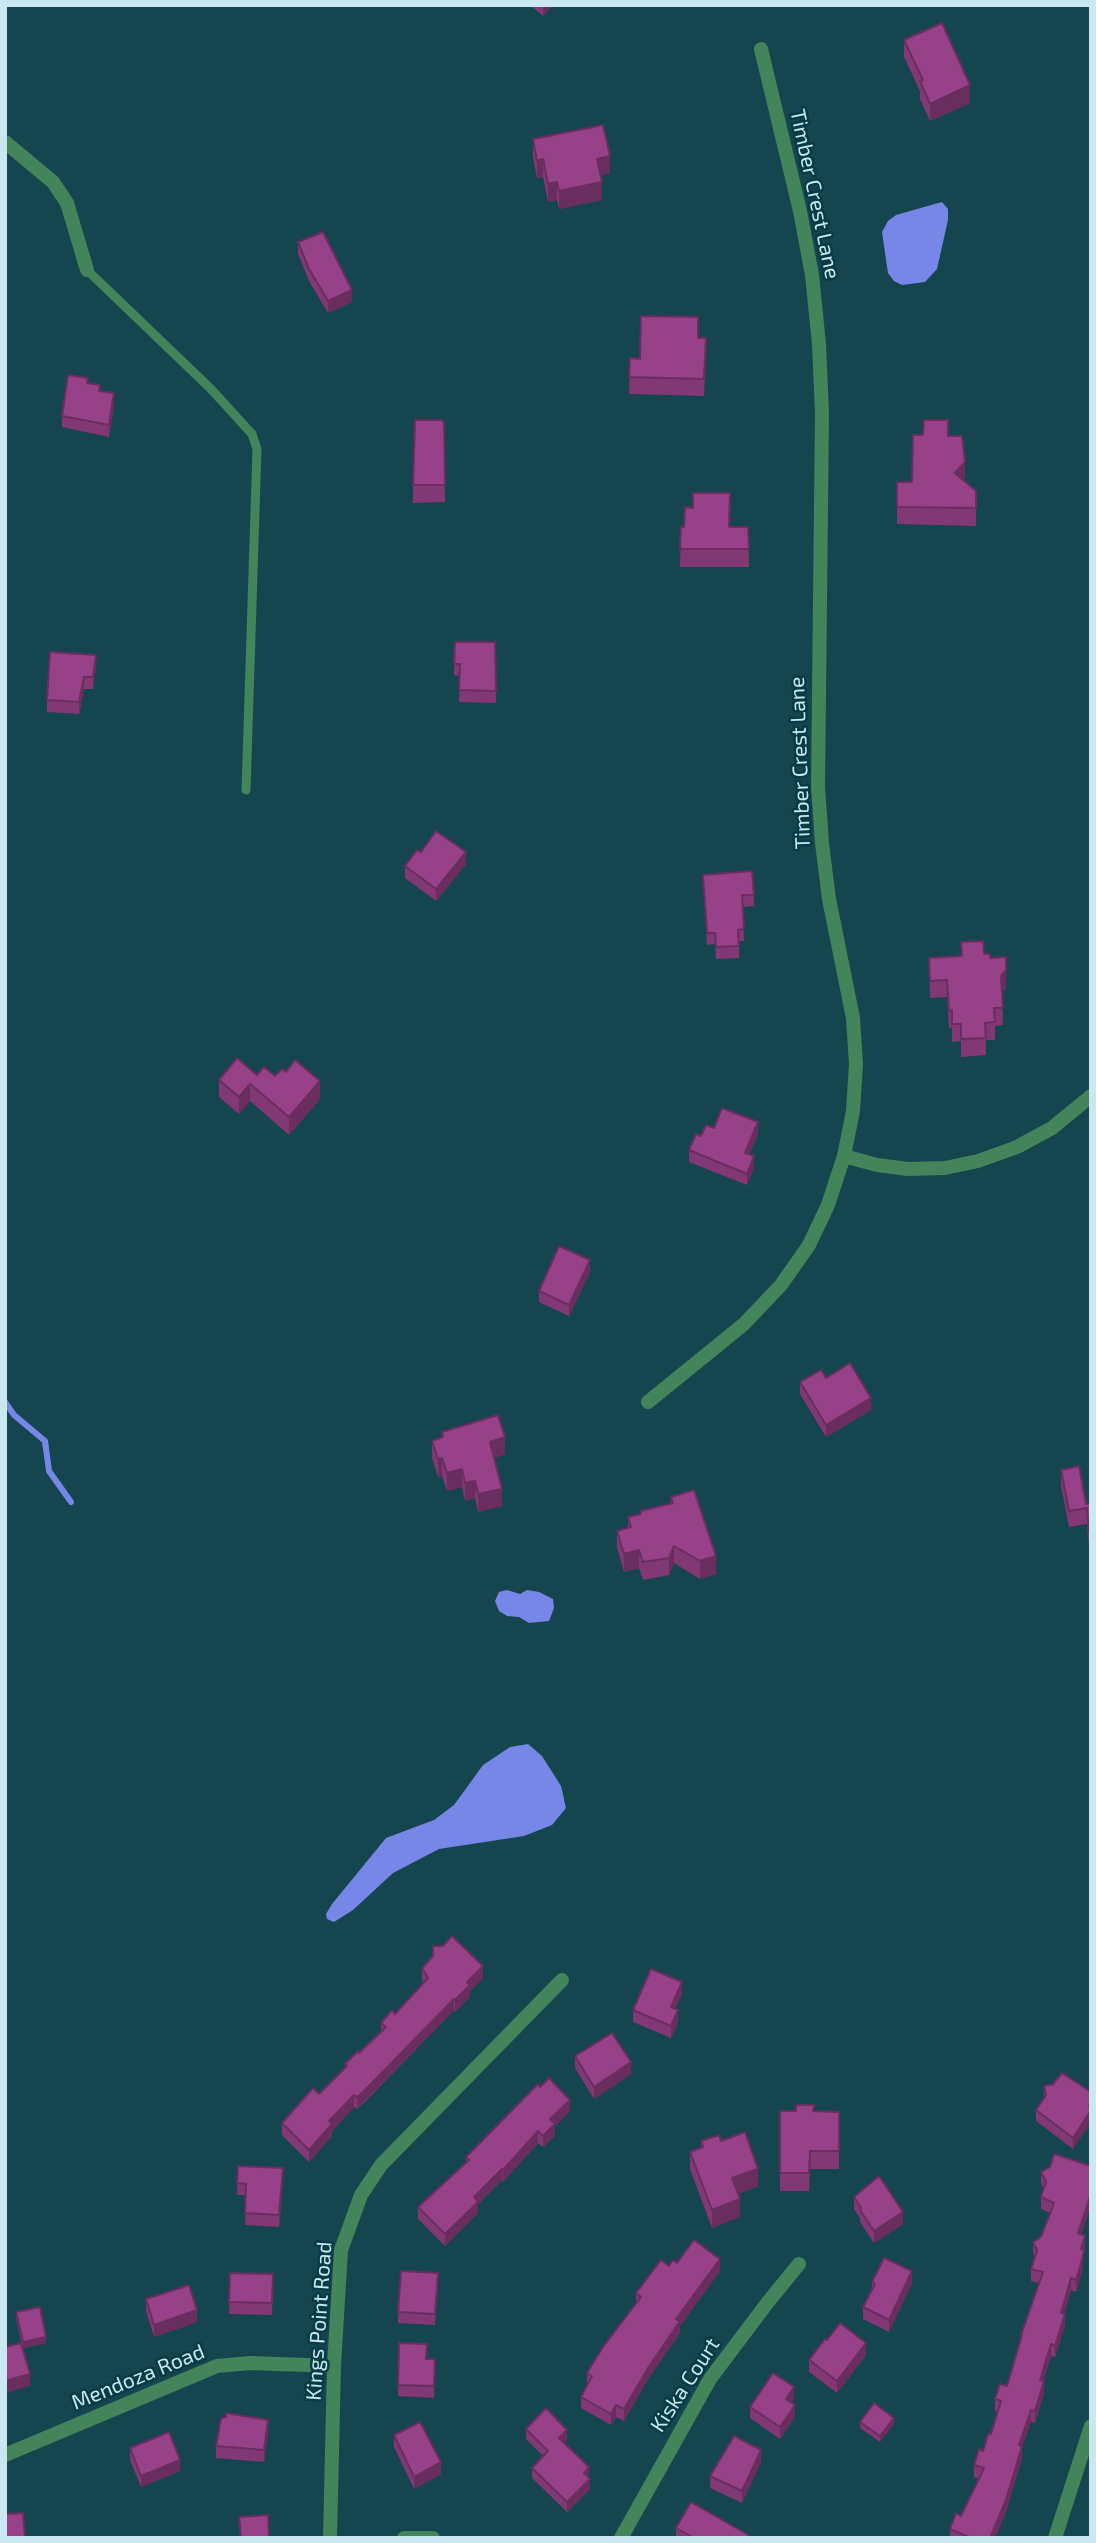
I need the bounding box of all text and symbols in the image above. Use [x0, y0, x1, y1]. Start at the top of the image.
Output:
street label: Timber Crest Lane [785, 107, 845, 281]
street label: Timber Crest Lane [784, 676, 816, 850]
street label: Kings Point Road [301, 2241, 337, 2401]
street label: Kiska Court [645, 2333, 725, 2437]
street label: Mendoza Road [68, 2339, 208, 2415]

